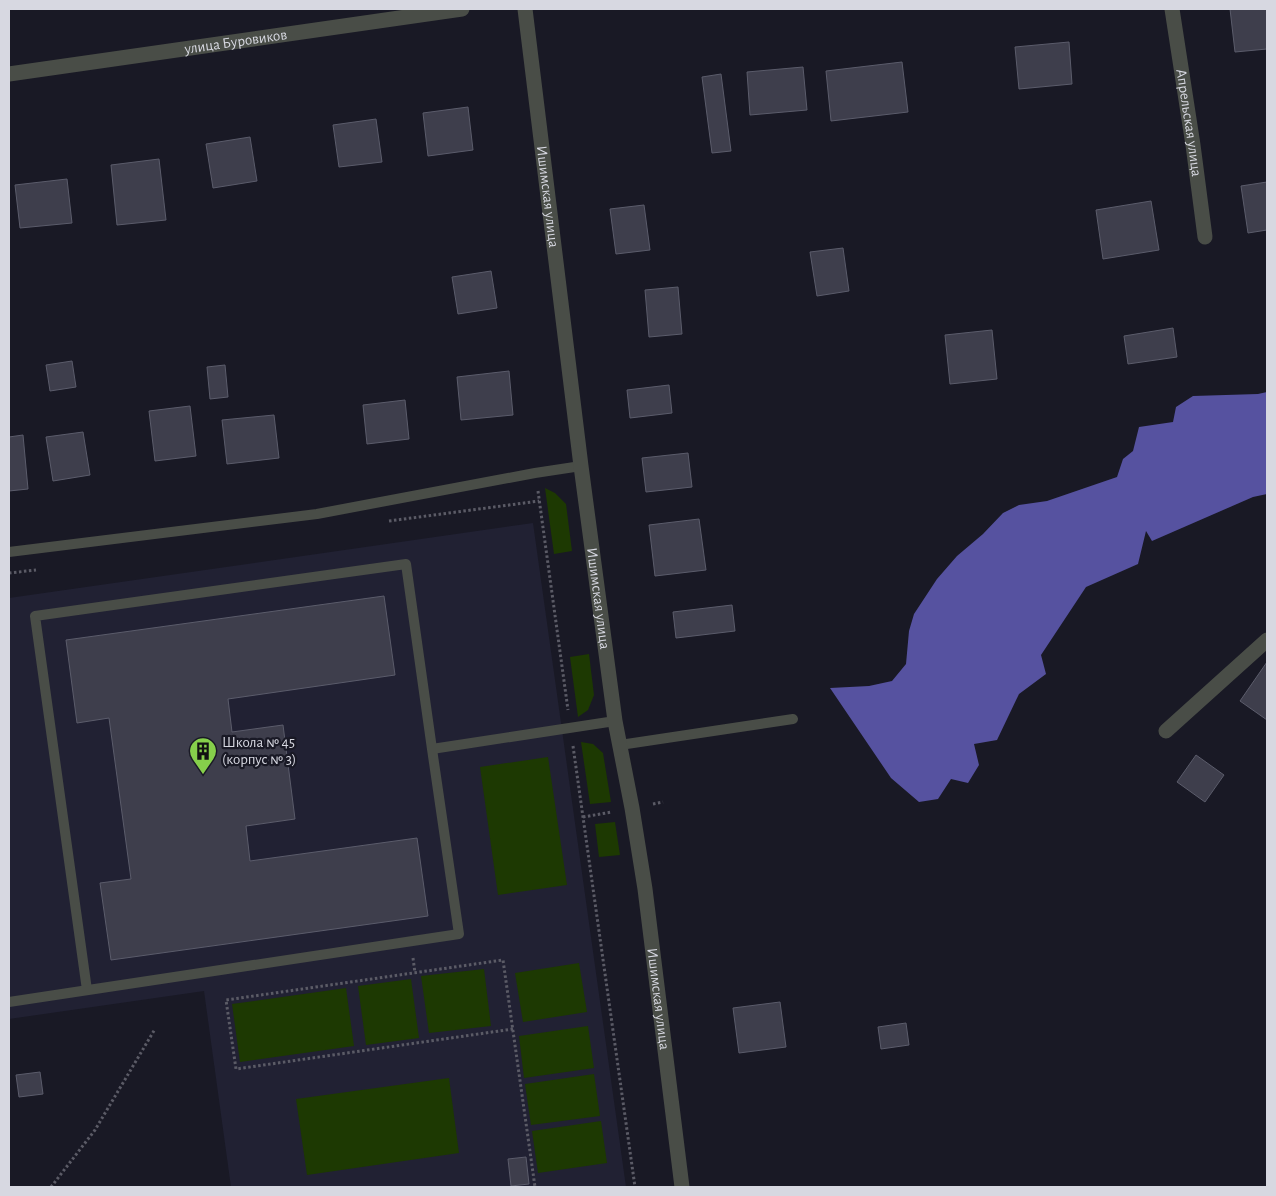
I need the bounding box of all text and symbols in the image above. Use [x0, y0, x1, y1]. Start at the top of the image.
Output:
street label: улица Буровиков [182, 27, 288, 56]
street label: Апрельская улица [1174, 68, 1205, 178]
street label: Ишимская улица [534, 145, 562, 249]
street label: Ишимская улица [584, 547, 613, 650]
place label: Школа № 45 (корпус № 3) [222, 735, 296, 767]
building icon: Школа № 45 (корпус № 3) [188, 736, 218, 775]
street label: Ишимская улица [645, 947, 672, 1051]

